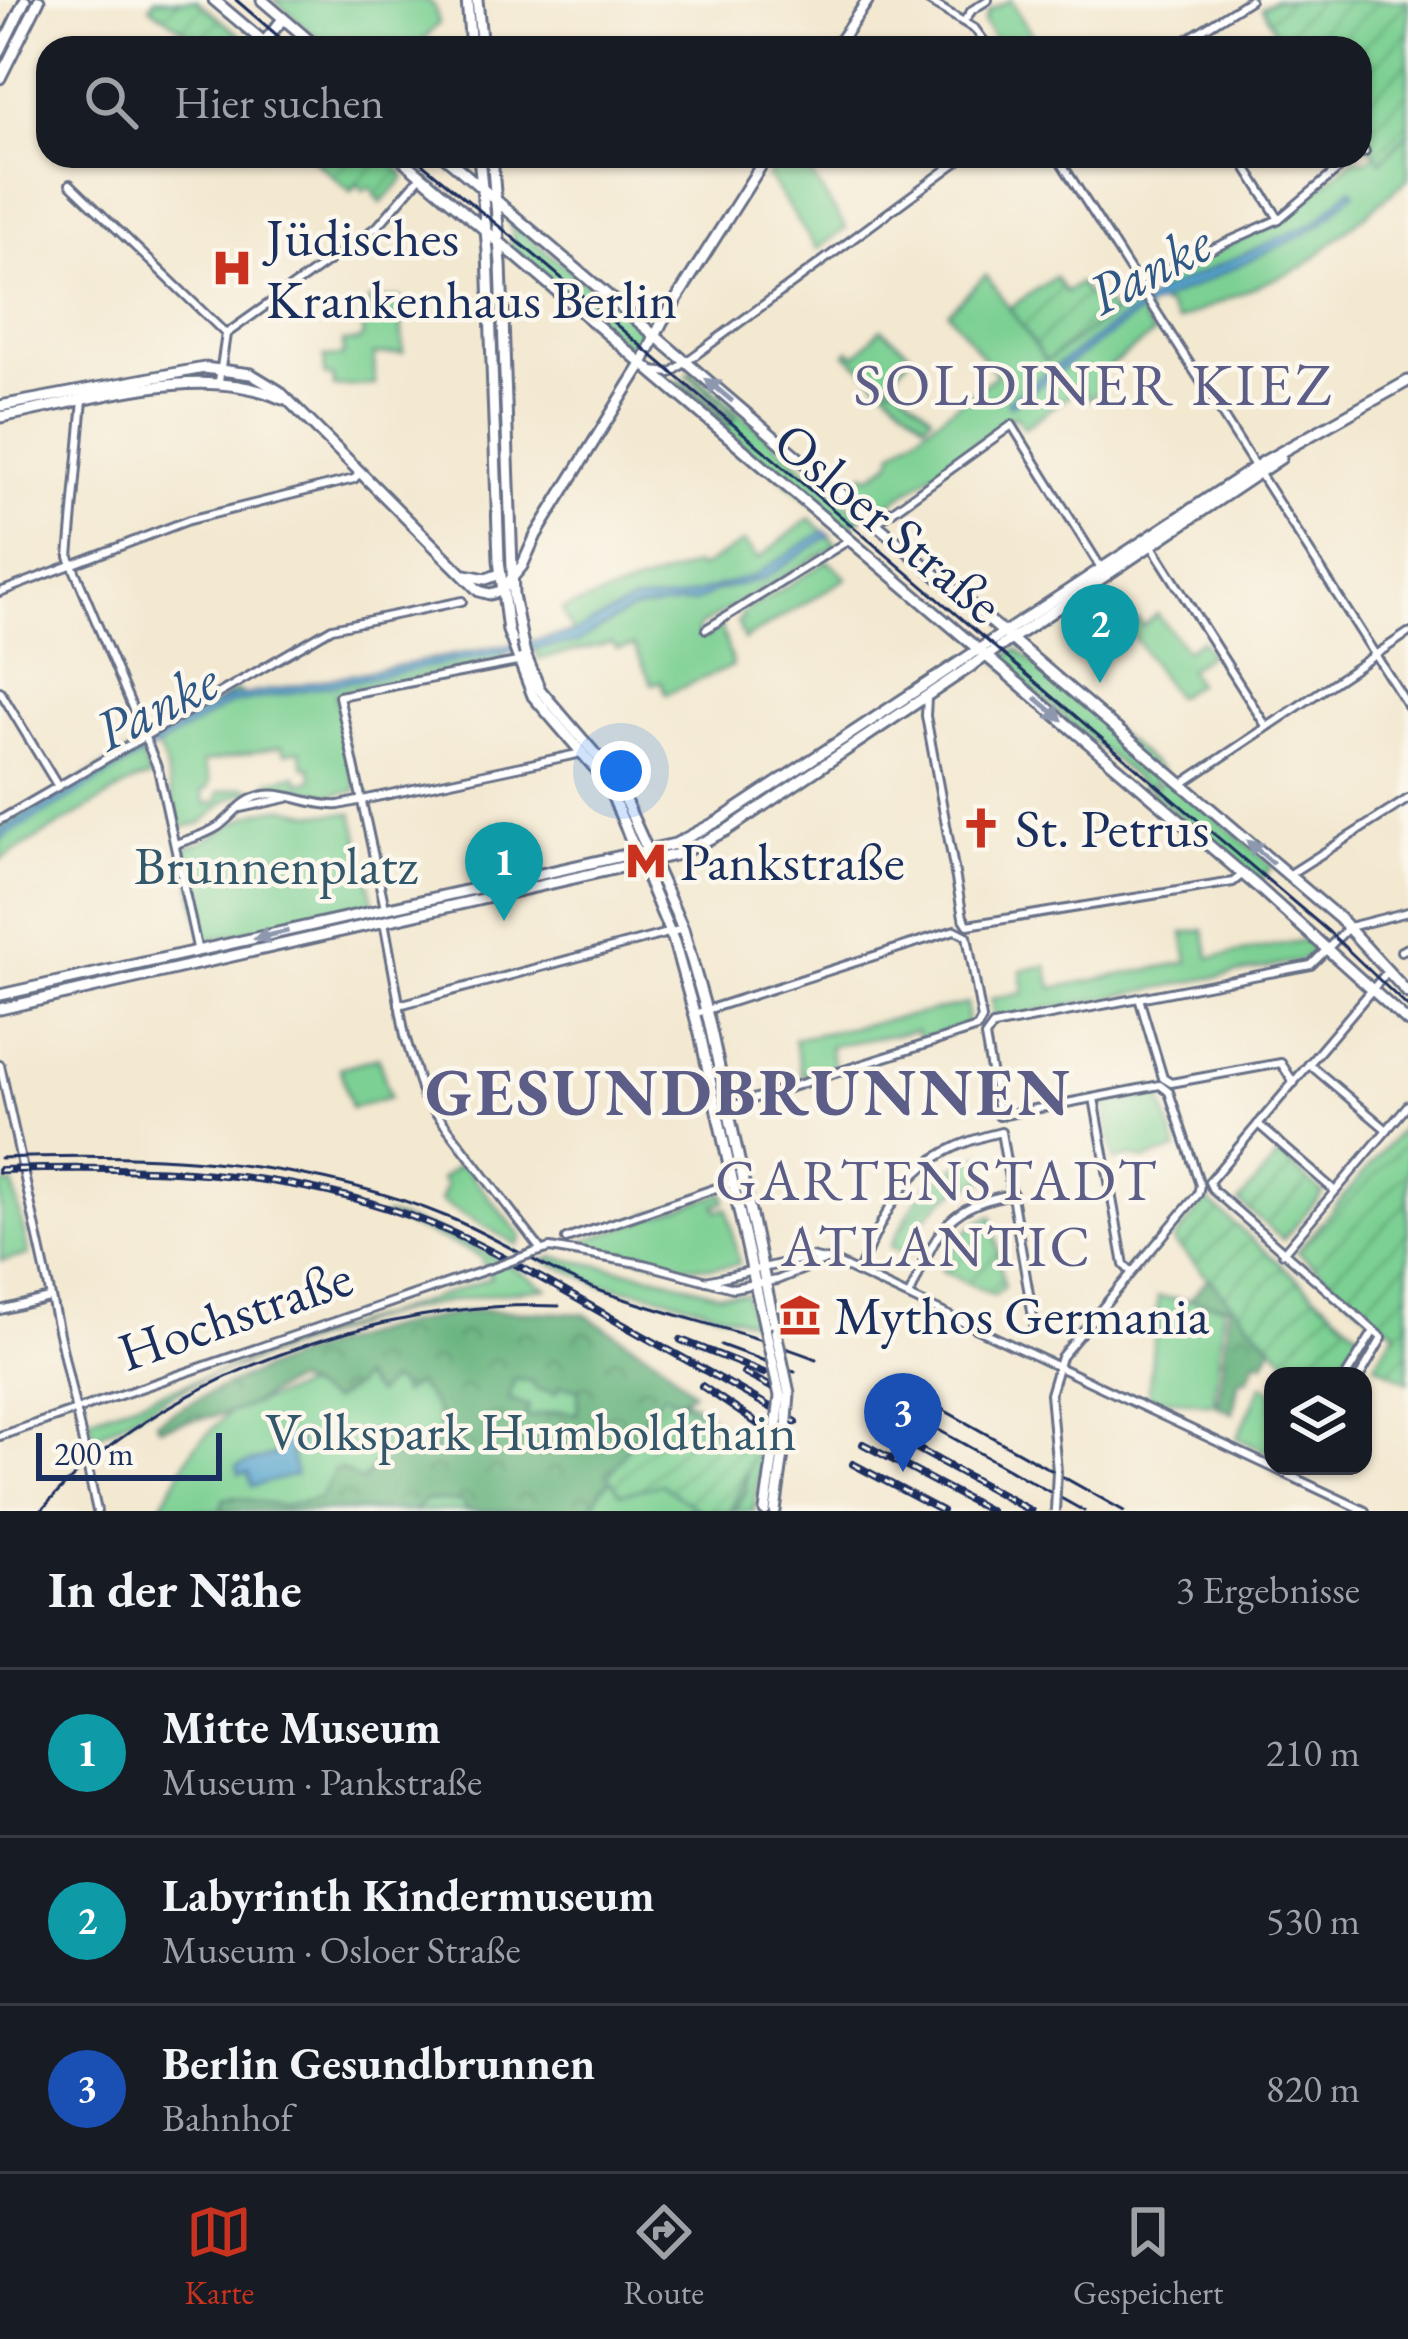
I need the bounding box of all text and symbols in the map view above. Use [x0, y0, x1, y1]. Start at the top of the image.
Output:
search box [36, 36, 1372, 168]
icon: search [78, 69, 144, 135]
text: Hier suchen [174, 73, 384, 131]
place label: Jüdisches Krankenhaus Berlin [262, 202, 677, 334]
water label: Panke [1074, 204, 1225, 331]
hospital icon: Jüdisches Krankenhaus Berlin [209, 245, 255, 291]
district label: SOLDINER KIEZ [854, 345, 1334, 423]
one-way arrow [704, 377, 734, 404]
street label: Osloer Straße [760, 406, 1018, 638]
pin: 2 [1061, 584, 1139, 683]
water label: Panke [81, 642, 232, 768]
one-way arrow [1034, 695, 1064, 721]
your location [591, 741, 651, 801]
place label: St. Petrus [1015, 793, 1209, 863]
church icon: St. Petrus [958, 805, 1004, 851]
pin: 1 [465, 822, 543, 921]
place label: Pankstraße [680, 826, 905, 896]
park label: Brunnenplatz [134, 830, 419, 900]
metro station icon: Pankstraße [623, 838, 669, 884]
one-way arrow [1245, 839, 1275, 865]
one-way arrow [253, 926, 290, 945]
district label: GESUNDBRUNNEN [425, 1049, 1073, 1135]
district label: GARTENSTADT ATLANTIC [715, 1143, 1159, 1283]
street label: Hochstraße [109, 1241, 361, 1387]
place label: Mythos Germania [834, 1280, 1210, 1350]
museum icon: Mythos Germania [777, 1292, 823, 1338]
map controls [1264, 1367, 1372, 1475]
button: layers [1264, 1367, 1372, 1475]
pin: 3 [864, 1373, 942, 1472]
park label: Volkspark Humboldthain [265, 1396, 797, 1466]
scale bar [36, 1427, 222, 1480]
text: 200 m [54, 1432, 134, 1475]
text: In der Nähe [48, 1556, 302, 1622]
text: 3 Ergebnisse [1176, 1564, 1360, 1615]
text: Mitte Museum [162, 1698, 441, 1756]
text: 1 [77, 1727, 97, 1778]
text: 210 m [1266, 1727, 1360, 1778]
text: Museum · Pankstraße [162, 1756, 482, 1807]
text: Labyrinth Kindermuseum [162, 1866, 655, 1924]
text: 2 [77, 1895, 97, 1946]
text: 530 m [1266, 1895, 1360, 1946]
text: Museum · Osloer Straße [162, 1924, 521, 1975]
text: Berlin Gesundbrunnen [162, 2034, 595, 2092]
text: 3 [77, 2063, 97, 2114]
text: 820 m [1266, 2063, 1360, 2114]
text: Bahnhof [162, 2092, 293, 2143]
tab: Karte [185, 2199, 254, 2314]
tab: Route [624, 2199, 704, 2314]
tab: Gespeichert [1073, 2199, 1223, 2314]

